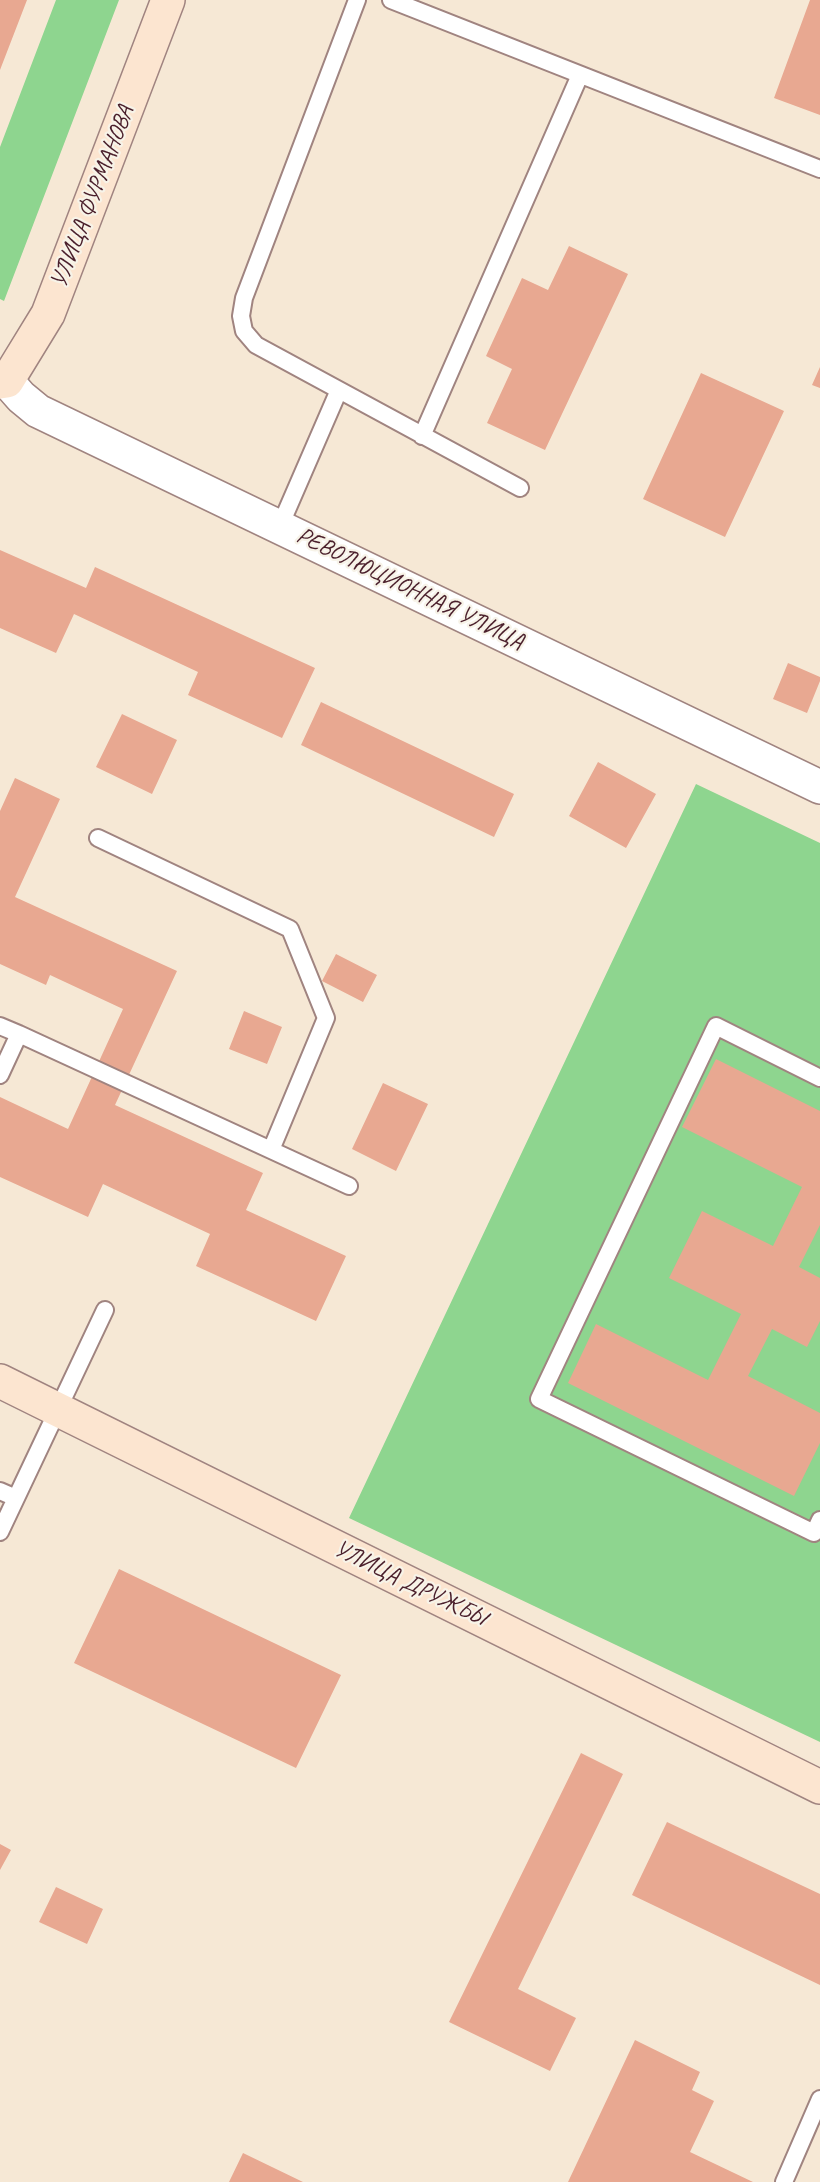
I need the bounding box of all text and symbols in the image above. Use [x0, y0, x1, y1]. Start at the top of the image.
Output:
street label: УЛИЦА ФУРМАНОВА [45, 102, 141, 292]
street label: РЕВОЛЮЦИОННАЯ УЛИЦА [292, 521, 528, 657]
street label: УЛИЦА ДРУЖБЫ [329, 1535, 491, 1633]

